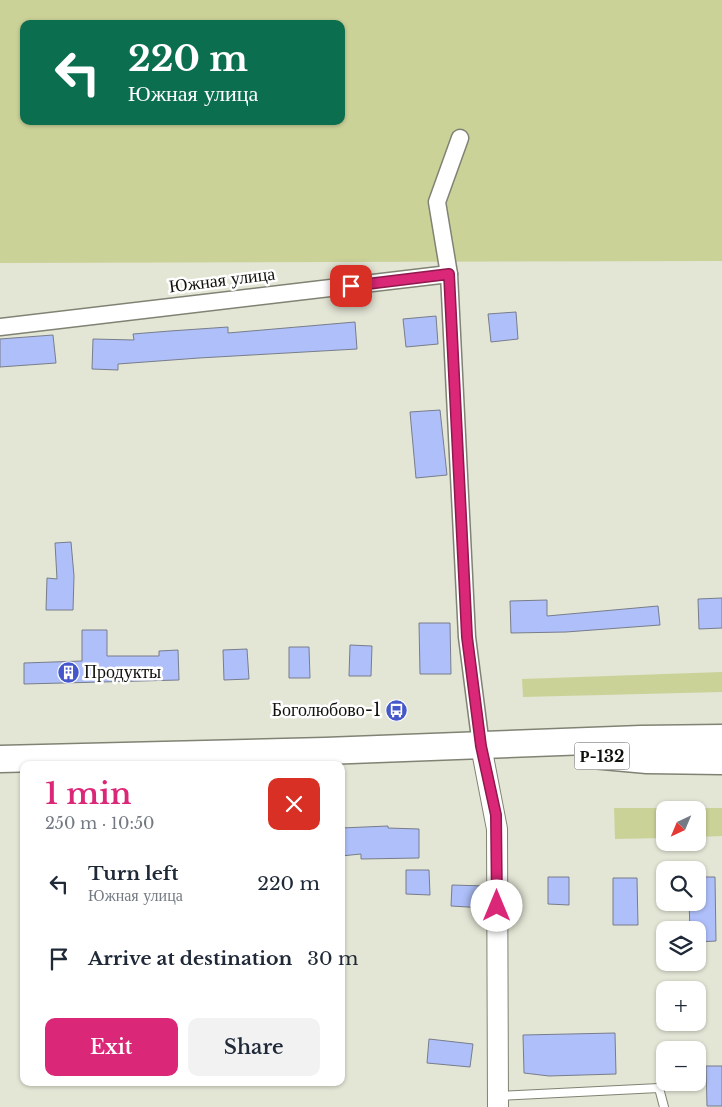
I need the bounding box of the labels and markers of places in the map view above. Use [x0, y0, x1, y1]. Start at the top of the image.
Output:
pin [330, 265, 372, 307]
building icon: Продукты [56, 660, 80, 684]
place label: Продукты [84, 661, 161, 683]
bus stop icon: Боголюбово-1 [385, 698, 409, 722]
place label: Боголюбово-1 [272, 699, 381, 721]

